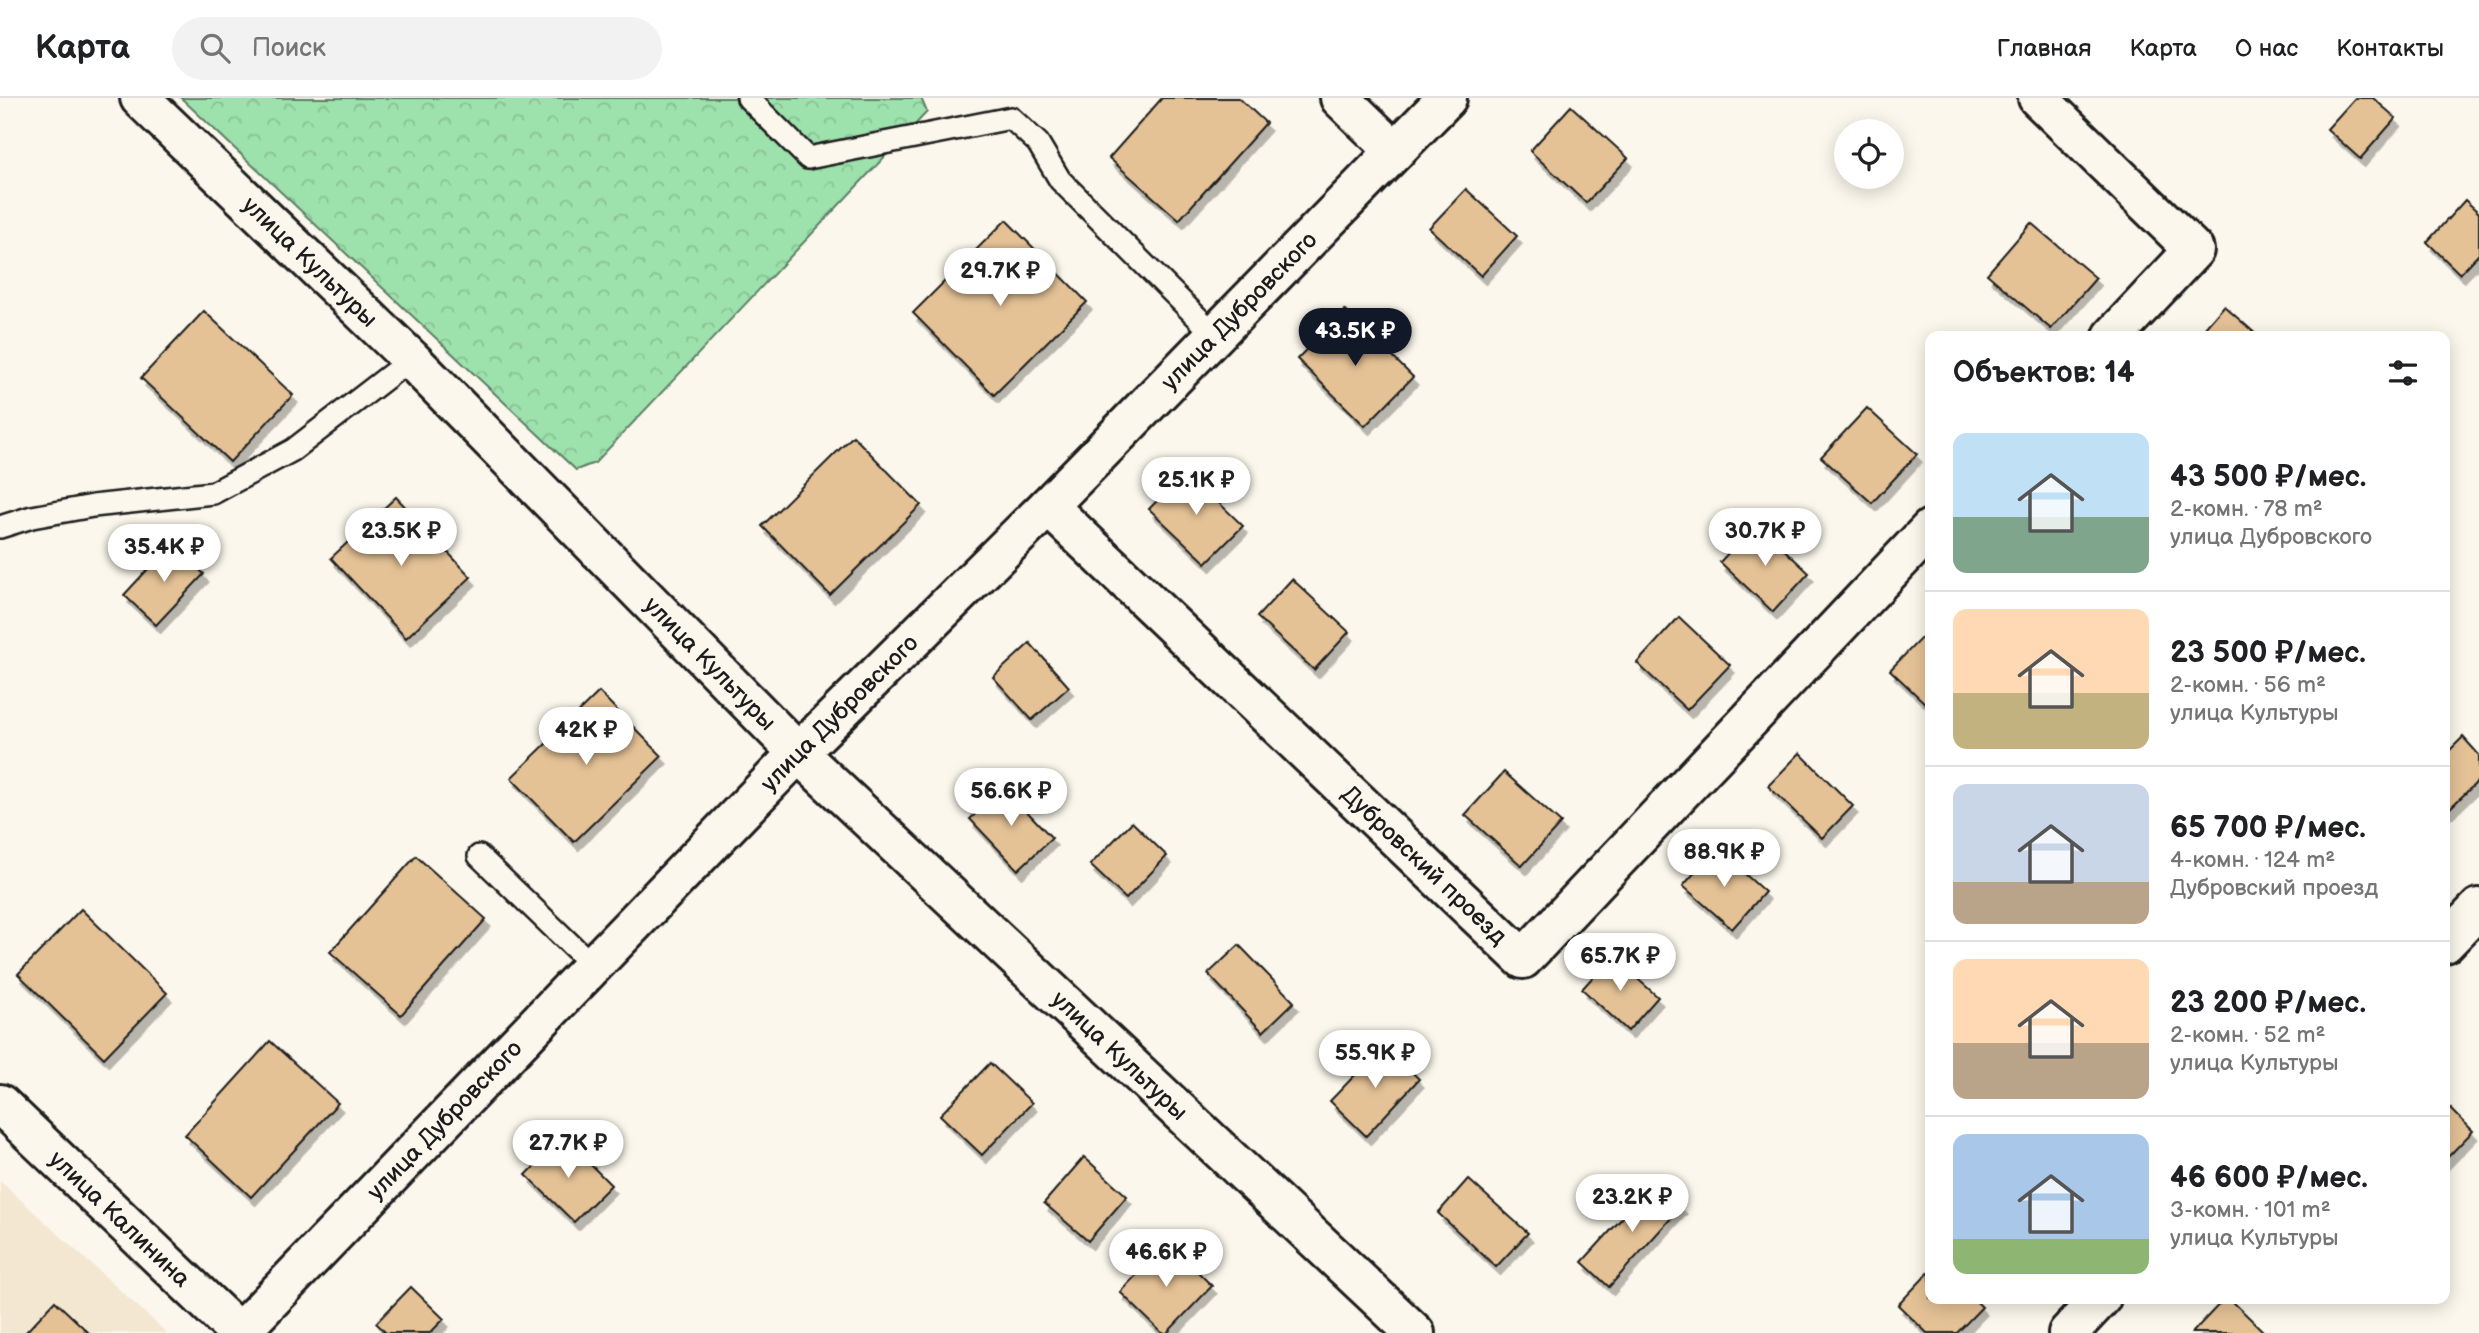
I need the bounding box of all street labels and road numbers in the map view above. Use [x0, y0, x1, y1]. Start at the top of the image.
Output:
street label: улица Культуры [236, 191, 383, 334]
street label: улица Дубровского [1155, 226, 1323, 397]
street label: улица Культуры [638, 591, 782, 737]
street label: улица Дубровского [755, 629, 924, 798]
street label: Дубровский проезд [1335, 780, 1513, 951]
street label: улица Культуры [1045, 985, 1193, 1127]
street label: улица Дубровского [361, 1034, 528, 1206]
street label: улица Калинина [43, 1145, 196, 1293]

